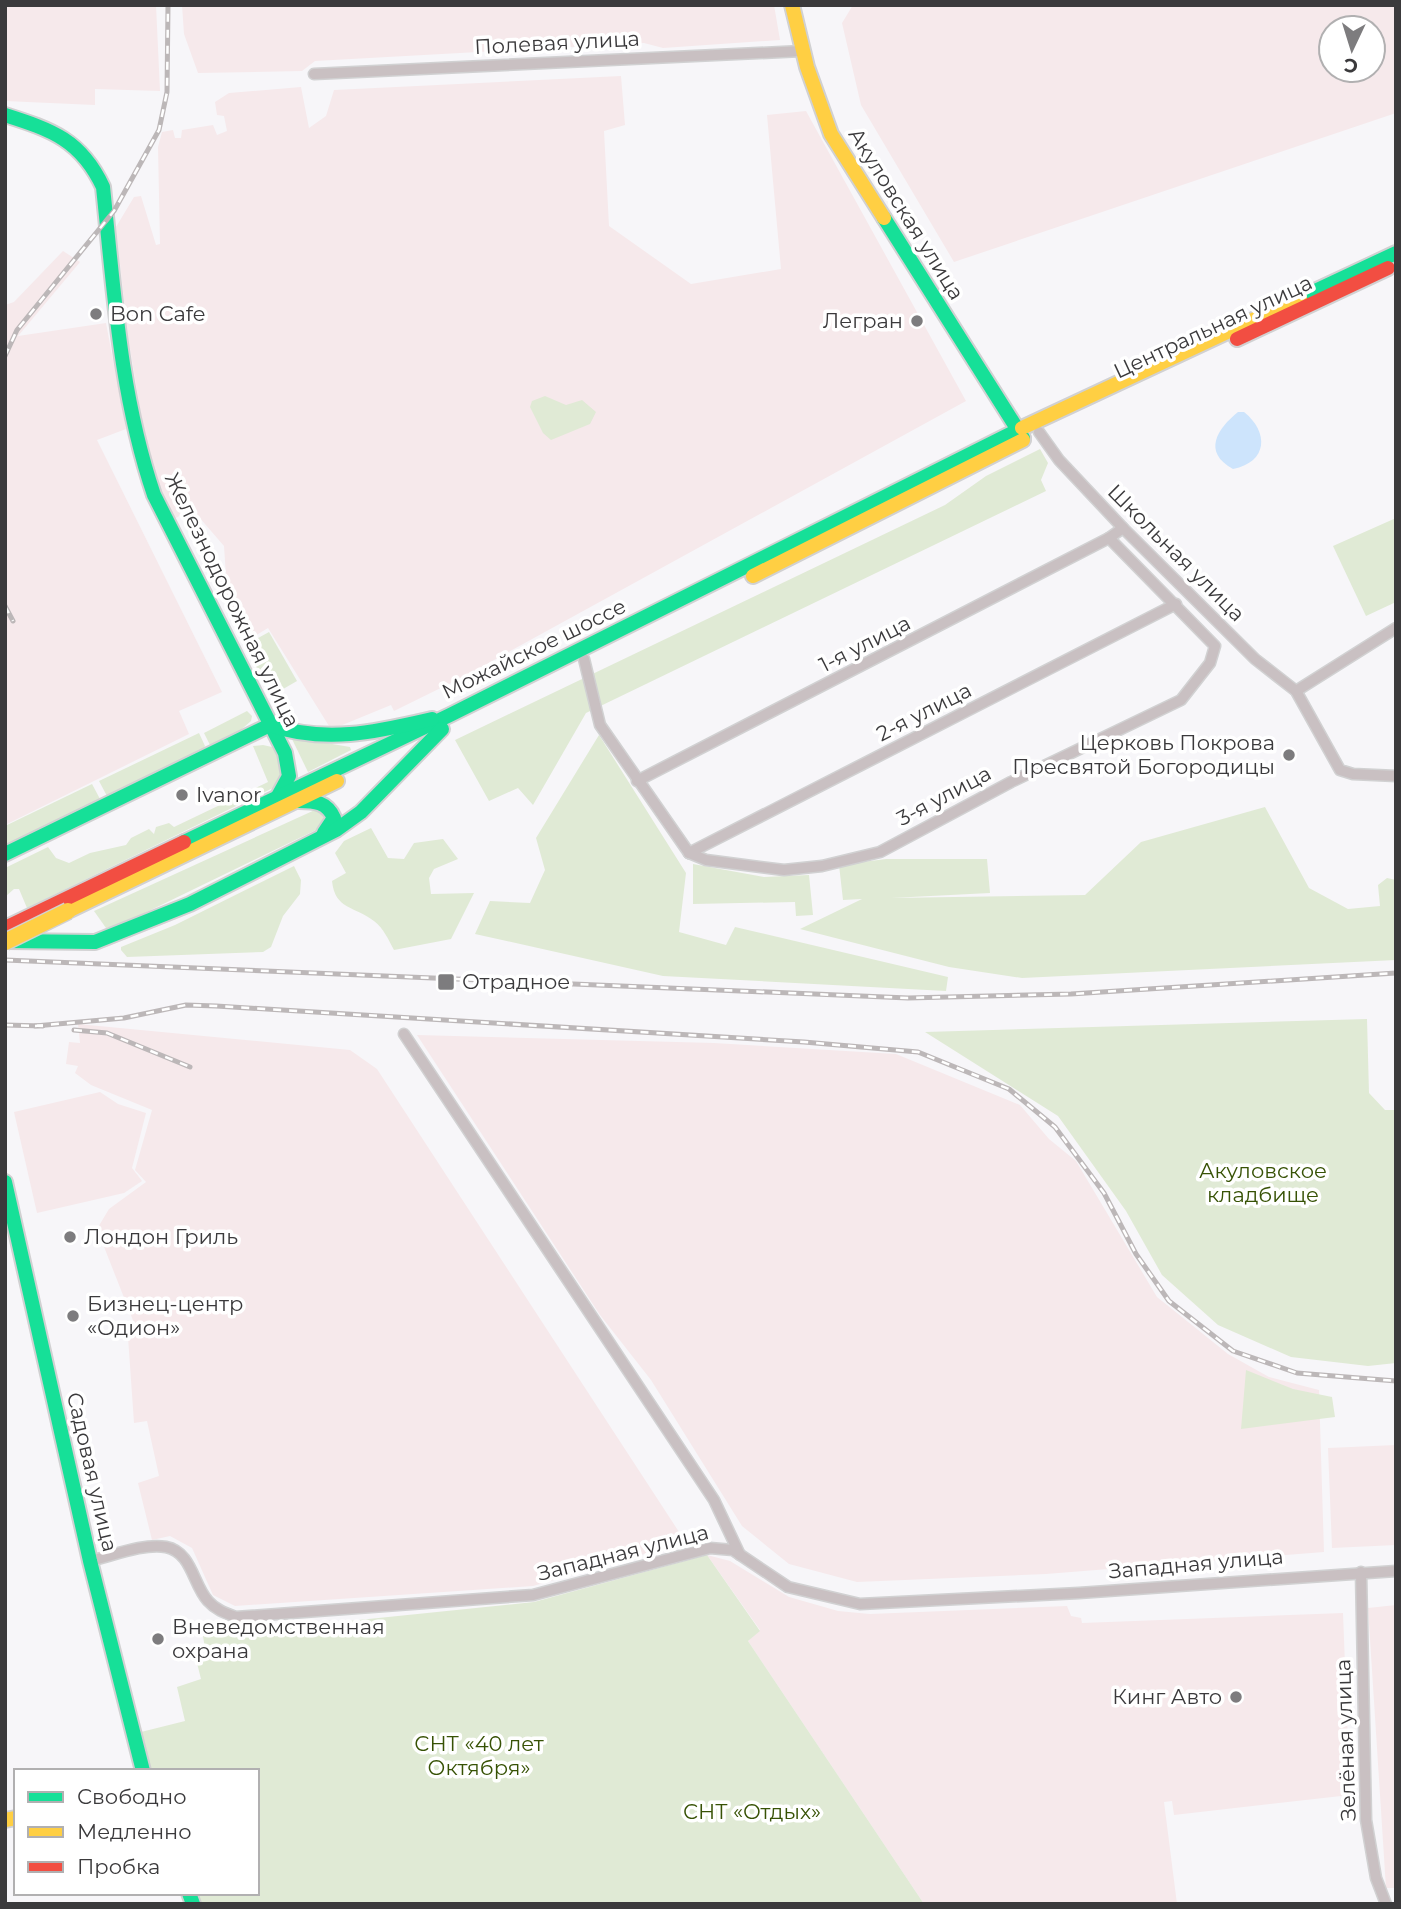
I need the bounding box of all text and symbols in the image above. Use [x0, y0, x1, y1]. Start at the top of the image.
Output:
north arrow [1317, 14, 1387, 84]
street label: Полевая улица [474, 26, 640, 59]
text: С [1343, 53, 1359, 77]
street label: Акуловская улица [843, 123, 969, 304]
street label: Центральная улица [1110, 270, 1316, 384]
place label: Bon Cafe [110, 301, 205, 326]
marker: Bon Cafe [88, 306, 104, 322]
place label: Легран [823, 308, 903, 333]
marker: Легран [909, 313, 925, 329]
street label: Железнодорожная улица [160, 468, 305, 731]
street label: Школьная улица [1103, 479, 1250, 626]
street label: Можайское шоссе [438, 593, 630, 704]
street label: 1-я улица [815, 610, 915, 677]
street label: 2-я улица [872, 677, 975, 746]
place label: Церковь Покрова Пресвятой Богородицы [1012, 730, 1275, 779]
marker: Церковь Покрова Пресвятой Богородицы [1281, 747, 1297, 763]
street label: 3-я улица [892, 760, 995, 831]
place label: Ivanor [196, 782, 262, 807]
marker: Ivanor [174, 787, 190, 803]
place label: Отрадное [462, 969, 570, 994]
marker: Отрадное [436, 972, 456, 992]
park label: Акуловское кладбище [1199, 1158, 1327, 1207]
place label: Лондон Гриль [84, 1224, 238, 1249]
marker: Лондон Гриль [62, 1229, 78, 1245]
place label: Бизнец-центр «Одион» [87, 1291, 243, 1340]
marker: Бизнец-центр «Одион» [65, 1308, 81, 1324]
street label: Садовая улица [62, 1390, 123, 1554]
street label: Западная улица [535, 1519, 711, 1586]
street label: Западная улица [1107, 1543, 1284, 1584]
place label: Вневедомственная охрана [172, 1614, 385, 1663]
marker: Вневедомственная охрана [150, 1631, 166, 1647]
street label: Зелёная улица [1330, 1659, 1361, 1822]
place label: Кинг Авто [1112, 1684, 1222, 1709]
marker: Кинг Авто [1228, 1689, 1244, 1705]
park label: СНТ «40 лет Октября» [414, 1731, 544, 1780]
legend [14, 1769, 259, 1895]
text: Свободно [77, 1784, 187, 1809]
park label: СНТ «Отдых» [683, 1799, 821, 1824]
text: Медленно [77, 1819, 192, 1844]
text: Пробка [77, 1854, 160, 1879]

